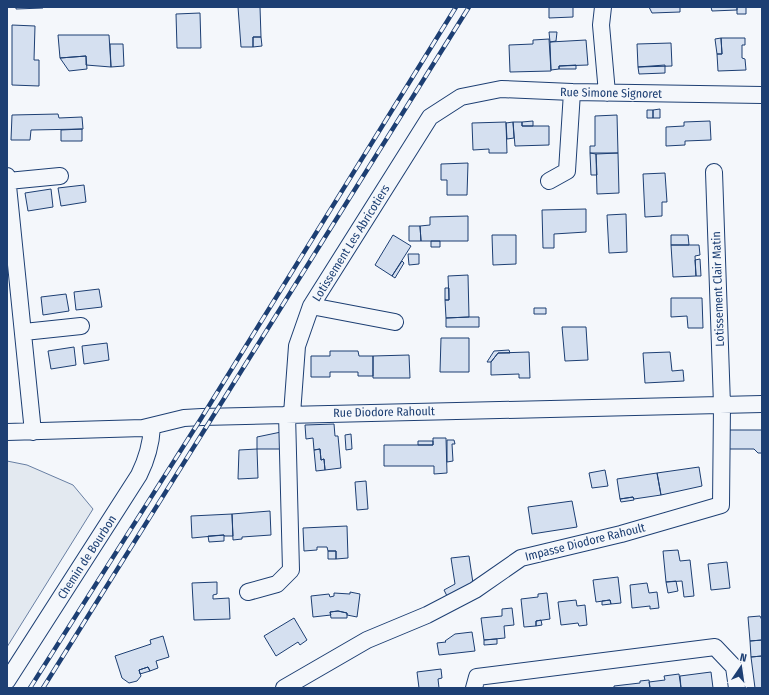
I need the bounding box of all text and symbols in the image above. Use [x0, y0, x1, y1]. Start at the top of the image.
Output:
street label: Rue Simone Signoret [560, 85, 662, 101]
street label: Lotissement Les Abricotiers [309, 182, 393, 304]
street label: Lotissement Clair Matin [709, 231, 727, 347]
street label: Rue Diodore Rahoult [333, 404, 435, 420]
street label: Chemin de Bourbon [55, 512, 119, 602]
street label: Impasse Diodore Rahoult [523, 520, 647, 564]
north arrow [721, 647, 761, 687]
text: N [738, 651, 748, 665]

